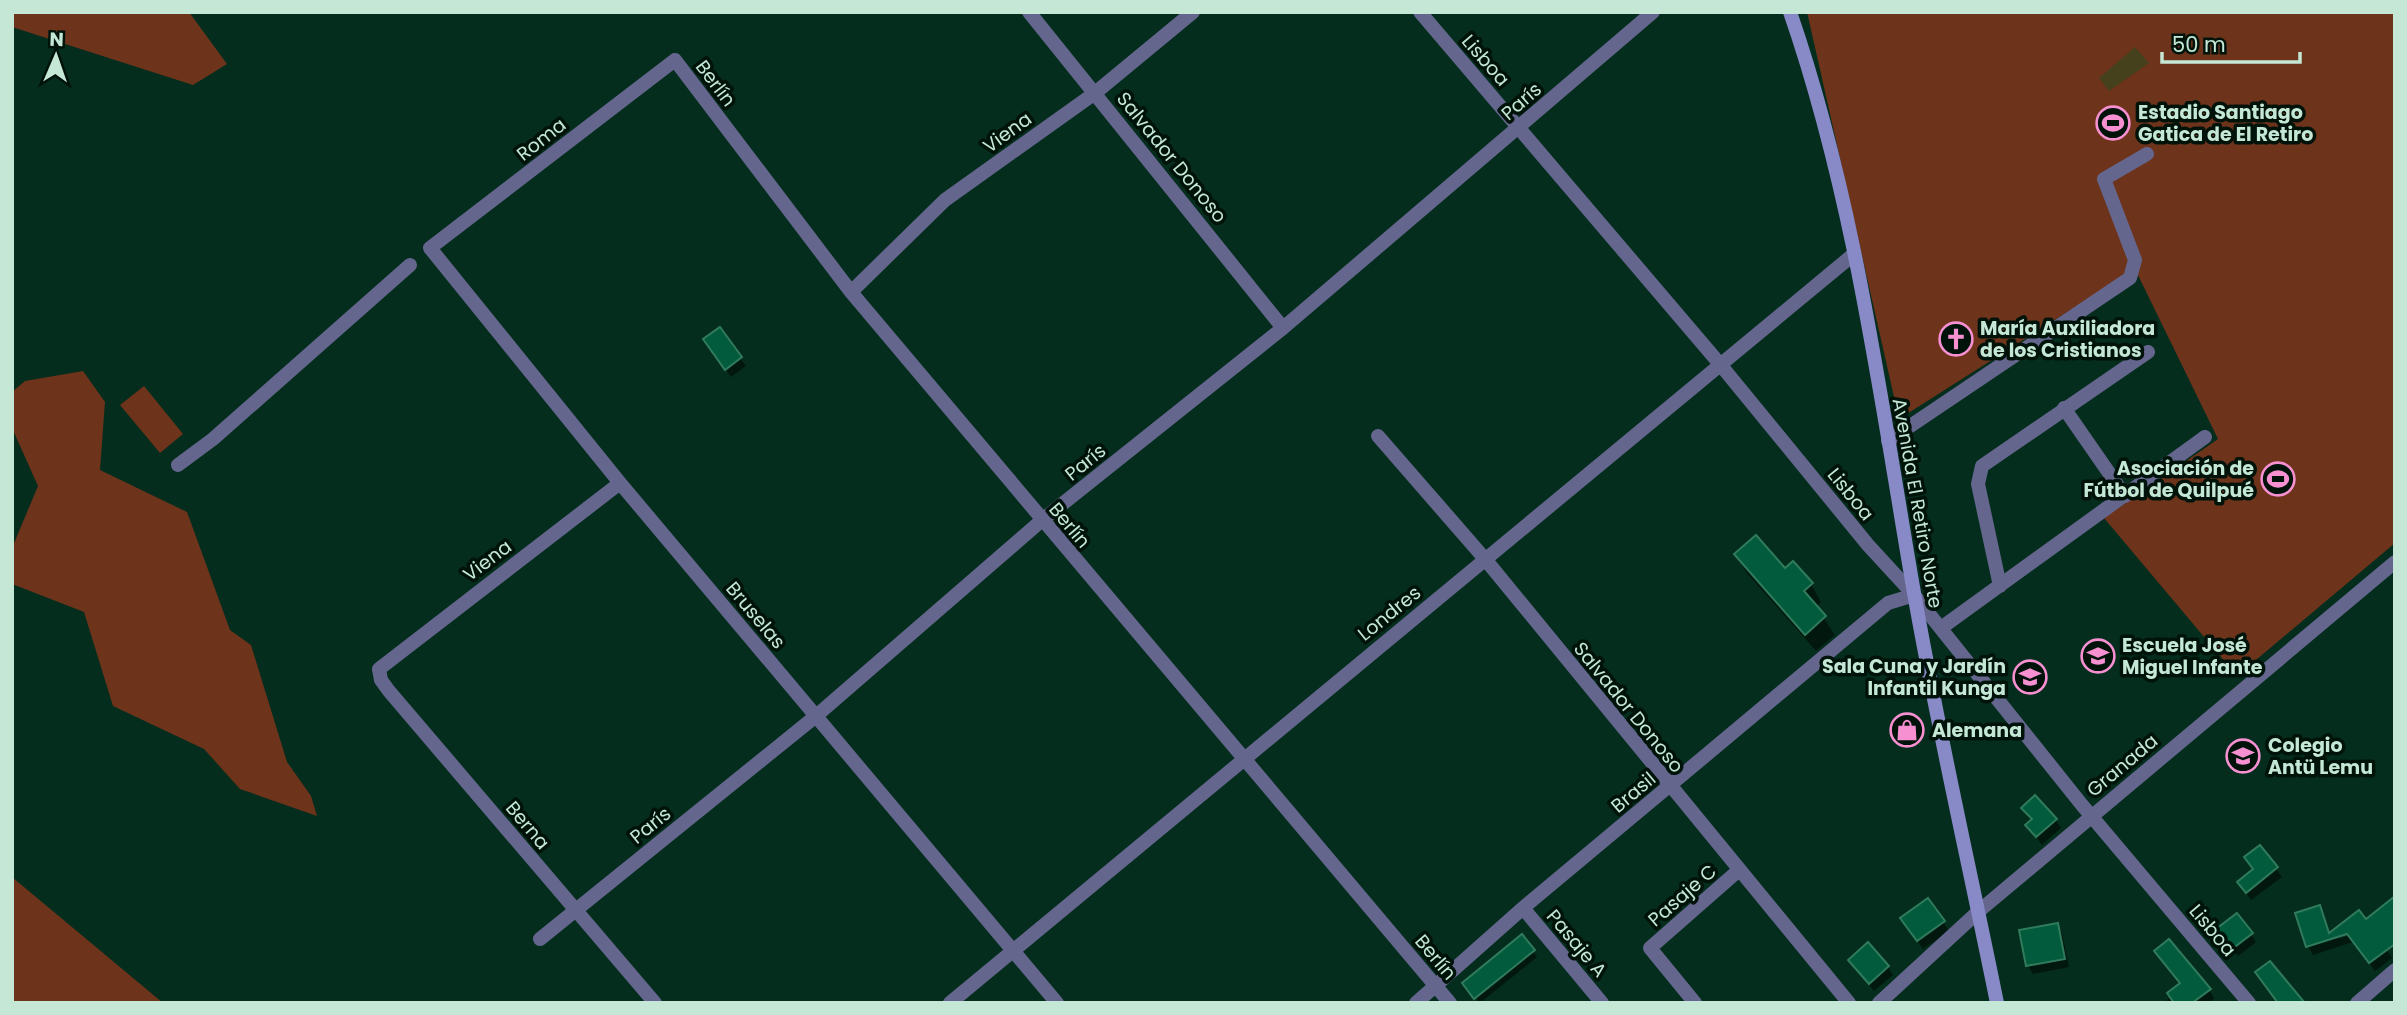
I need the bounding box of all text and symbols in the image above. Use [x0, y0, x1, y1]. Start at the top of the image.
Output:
north arrow [21, 21, 91, 91]
scale bar [2162, 21, 2300, 65]
text: N [49, 26, 64, 53]
street label: Lisboa [1456, 29, 1516, 92]
text: 50 m [2172, 30, 2226, 59]
street label: Berlín [689, 54, 742, 112]
street label: París [1495, 76, 1547, 127]
street label: Salvador Donoso [1110, 86, 1233, 229]
place label: Estadio Santiago Gatica de El Retiro [2138, 99, 2313, 148]
sports icon: Estadio Santiago Gatica de El Retiro [2094, 104, 2132, 142]
street label: Viena [977, 106, 1037, 159]
street label: Roma [511, 111, 572, 167]
place label: María Auxiliadora de los Cristianos [1980, 315, 2155, 364]
church icon: María Auxiliadora de los Cristianos [1937, 320, 1975, 358]
street label: Avenida El Retiro Norte [1886, 396, 1949, 610]
street label: París [1059, 438, 1112, 487]
place label: Asociación de Fútbol de Quilpué [2083, 455, 2254, 504]
sports icon: Asociación de Fútbol de Quilpué [2259, 460, 2297, 498]
street label: Lisboa [1821, 462, 1880, 526]
street label: Berlín [1043, 497, 1097, 554]
street label: Viena [457, 533, 517, 588]
street label: Bruselas [720, 576, 792, 655]
street label: Londres [1352, 580, 1427, 647]
place label: Escuela José Miguel Infante [2122, 632, 2263, 681]
street label: Salvador Donoso [1567, 636, 1690, 779]
school or university icon: Escuela José Miguel Infante [2079, 637, 2117, 675]
place label: Sala Cuna y Jardín Infantil Kunga [1822, 653, 2006, 702]
school or university icon: Sala Cuna y Jardín Infantil Kunga [2011, 658, 2049, 696]
shop icon: Alemana [1888, 711, 1926, 749]
place label: Alemana [1932, 717, 2022, 744]
street label: Granada [2081, 728, 2164, 803]
place label: Colegio Antü Lemu [2268, 732, 2373, 781]
school or university icon: Colegio Antü Lemu [2224, 737, 2262, 775]
street label: Brasil [1605, 766, 1661, 819]
street label: Berna [499, 795, 556, 855]
street label: París [624, 801, 677, 850]
street label: Pasaje C [1642, 858, 1722, 933]
street label: Lisboa [2183, 898, 2242, 962]
street label: Pasaje A [1540, 904, 1613, 983]
street label: Berlín [1409, 929, 1463, 986]

